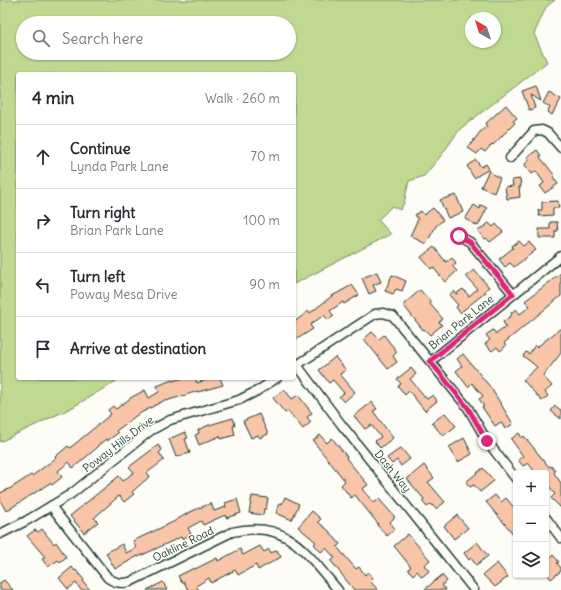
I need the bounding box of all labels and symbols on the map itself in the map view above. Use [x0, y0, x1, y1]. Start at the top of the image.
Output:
north arrow [465, 12, 501, 48]
route start [450, 227, 468, 245]
street label: Brian Park Lane [426, 292, 496, 352]
street label: Poway Hills Drive [80, 413, 156, 475]
route end [478, 432, 496, 450]
street label: Dash Way [372, 447, 414, 495]
street label: Oakline Road [150, 523, 216, 565]

